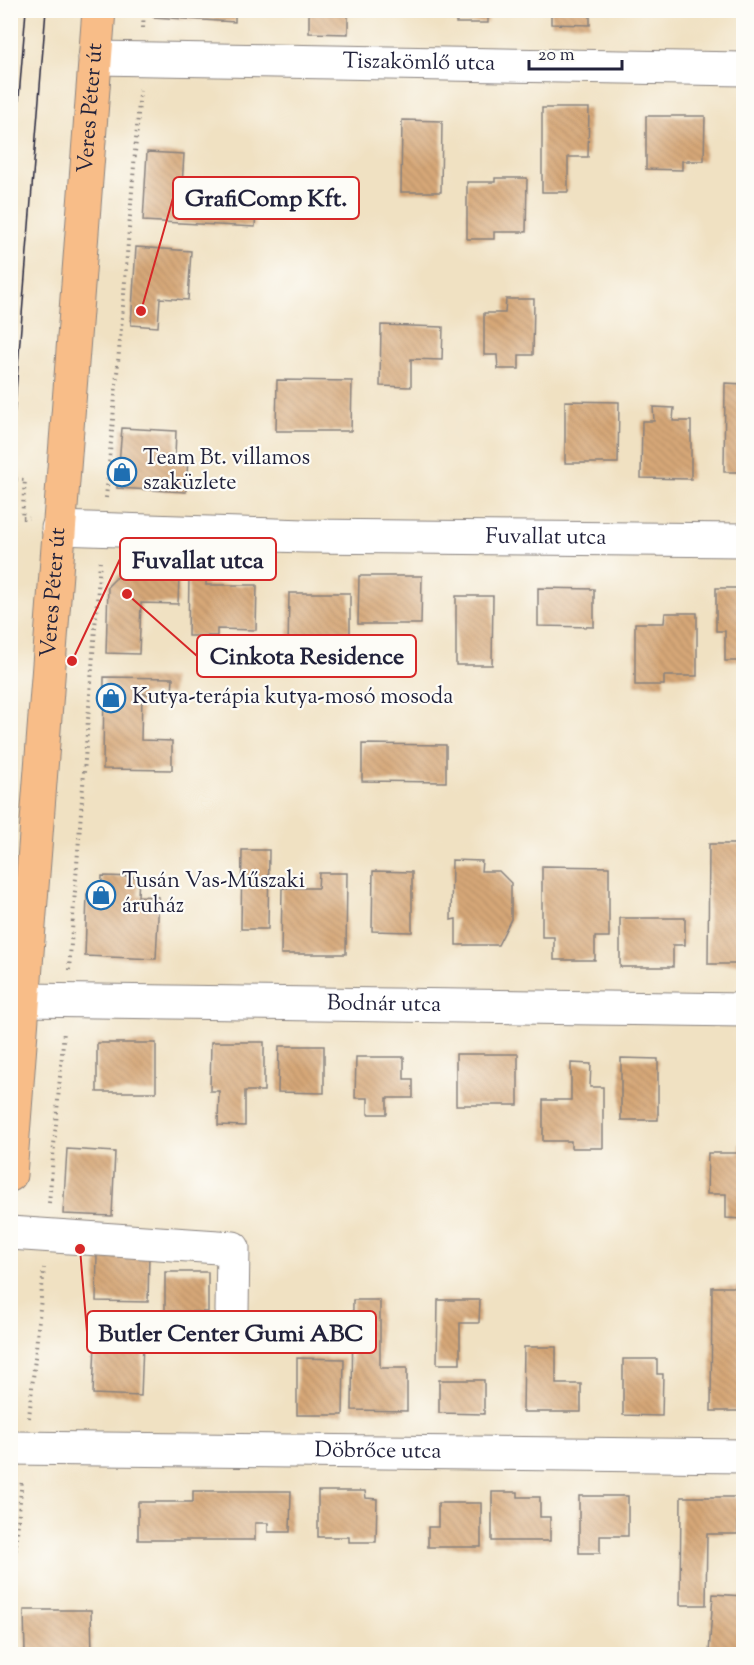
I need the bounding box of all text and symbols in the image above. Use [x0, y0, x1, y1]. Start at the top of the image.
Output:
scale bar [529, 33, 622, 71]
street label: Veres Péter út [71, 41, 112, 174]
text: 20 m [538, 43, 575, 69]
street label: Tiszakömlő utca [342, 46, 496, 81]
callout: GrafiComp Kft. [173, 177, 359, 219]
text: GrafiComp Kft. [185, 183, 347, 217]
place label: Team Bt. villamos szaküzlete [143, 443, 310, 500]
shop icon: Team Bt. villamos szaküzlete [106, 456, 138, 488]
street label: Fuvallat utca [485, 522, 606, 555]
street label: Veres Péter út [34, 526, 75, 659]
callout: Fuvallat utca [120, 538, 276, 580]
text: Fuvallat utca [132, 545, 265, 579]
callout: Cinkota Residence [197, 635, 416, 677]
text: Cinkota Residence [210, 641, 404, 675]
shop icon: Kutya-terápia kutya-mosó mosoda [95, 682, 127, 714]
place label: Kutya-terápia kutya-mosó mosoda [132, 682, 453, 714]
place label: Tusán Vas-Műszaki áruház [122, 866, 305, 923]
shop icon: Tusán Vas-Műszaki áruház [85, 879, 117, 911]
street label: Bodnár utca [326, 988, 441, 1022]
callout: Butler Center Gumi ABC [87, 1311, 376, 1353]
text: Butler Center Gumi ABC [98, 1318, 364, 1352]
street label: Döbrőce utca [314, 1435, 442, 1469]

